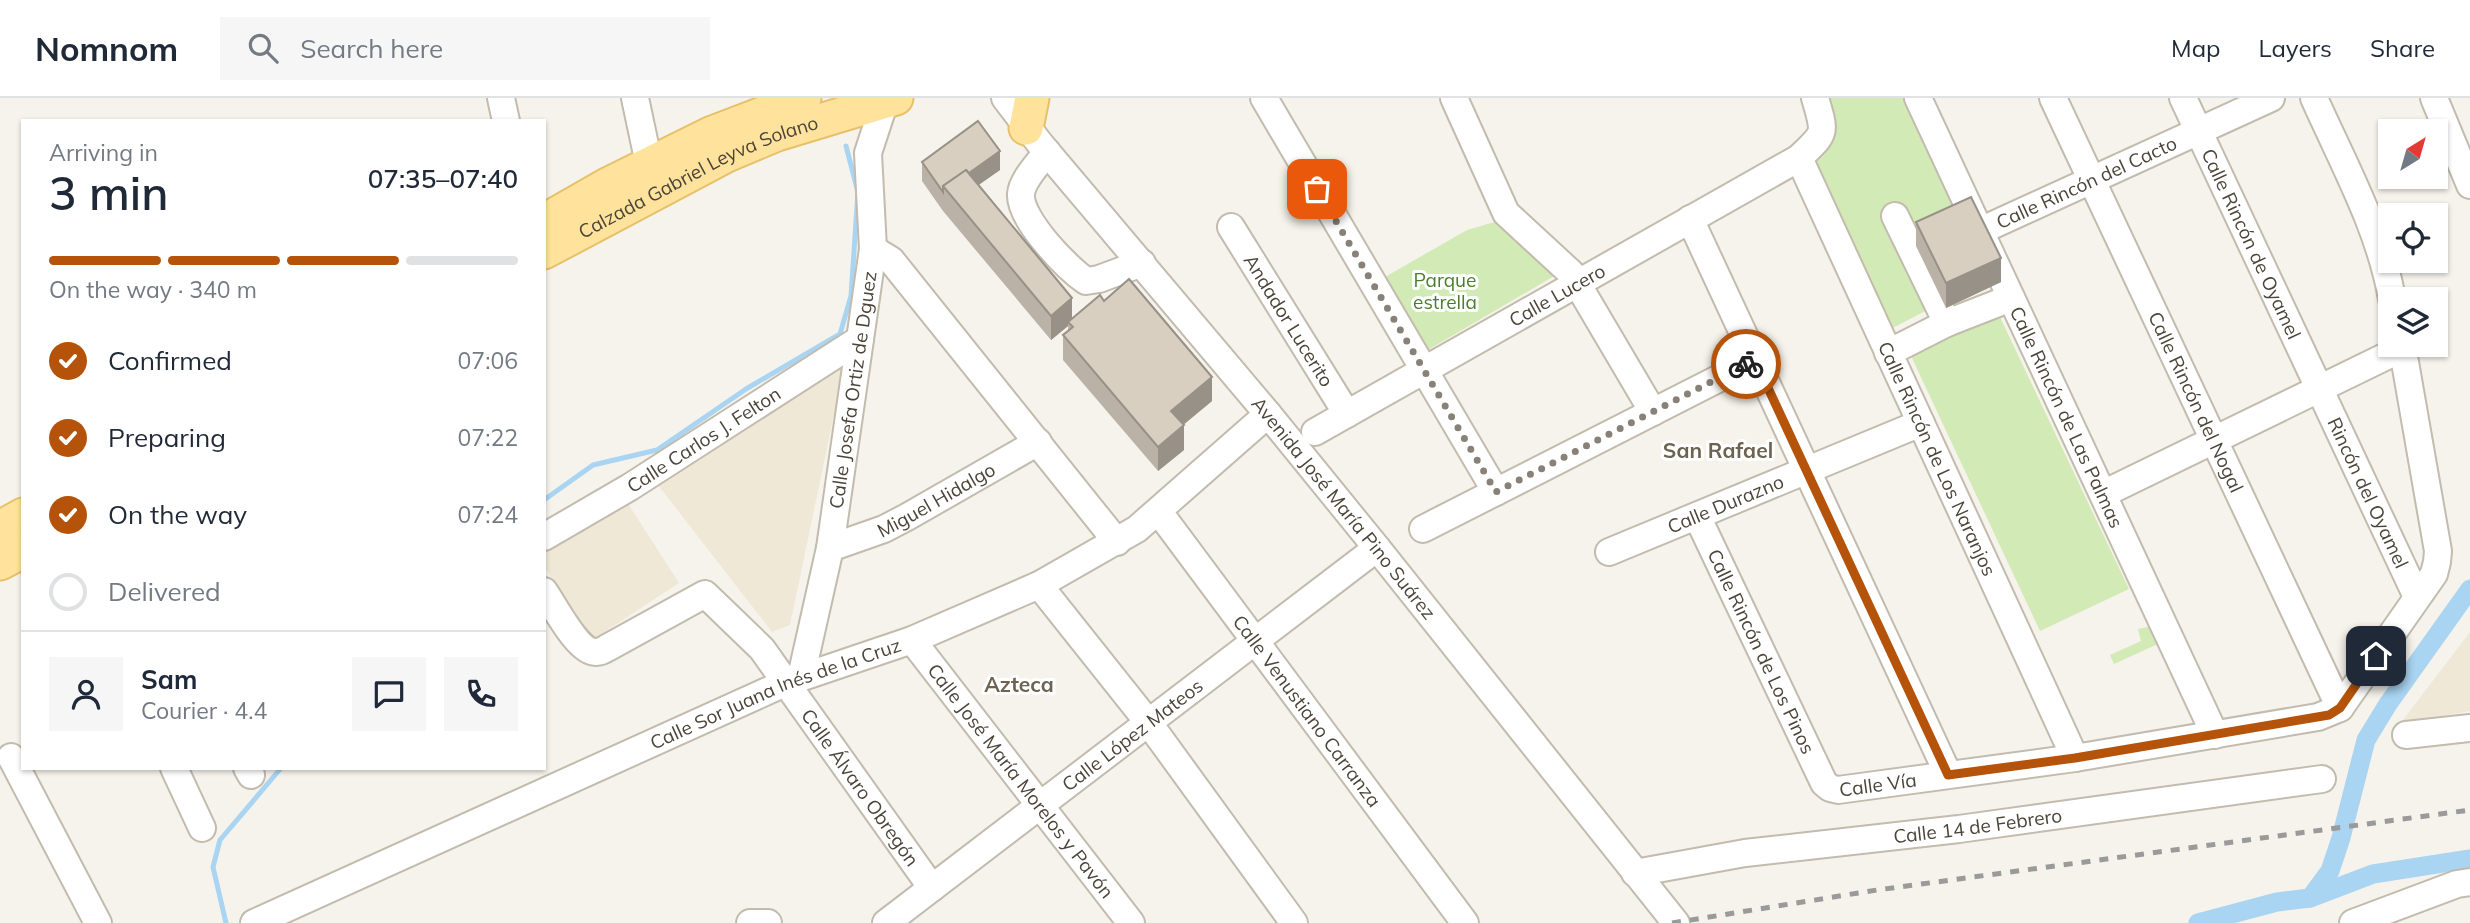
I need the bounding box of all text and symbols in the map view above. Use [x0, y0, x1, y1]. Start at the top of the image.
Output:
search box [220, 17, 710, 80]
text: Nomnom [35, 28, 178, 69]
icon: search [244, 29, 282, 67]
text: Search here [300, 32, 443, 65]
text: Map [2171, 33, 2220, 63]
text: Layers [2258, 33, 2332, 63]
text: Share [2370, 33, 2435, 63]
street label: Calzada Gabriel Leyva Solano [574, 110, 821, 244]
north arrow [2378, 119, 2448, 189]
map controls [2378, 119, 2448, 357]
street label: Calle Rincón del Cacto [1992, 131, 2180, 234]
text: Arriving in [49, 138, 158, 167]
street label: Calle Rincón de Oyamel [2196, 145, 2306, 343]
pin [1287, 159, 1347, 219]
text: 07:35–07:40 [368, 162, 518, 195]
text: 3 min [49, 164, 168, 222]
icon: bag [1298, 170, 1336, 208]
button: locate [2378, 203, 2448, 273]
street label: Andador Lucerito [1239, 250, 1339, 391]
street label: Calle Lucero [1505, 258, 1609, 332]
park label: Parque estrella [1413, 268, 1477, 314]
street label: Calle Josefa Ortiz de Dguez [824, 269, 882, 510]
text: On the way · 340 m [49, 275, 257, 304]
button: layers [2378, 287, 2448, 357]
street label: Calle Rincón de Las Palmas [2005, 302, 2129, 532]
street label: Calle Rincón del Nogal [2143, 308, 2249, 496]
courier [1711, 329, 1781, 399]
street label: Calle Rincón de Los Naranjos [1873, 338, 2002, 580]
icon: check [49, 342, 87, 380]
text: Confirmed [108, 344, 232, 377]
icon: bike [1727, 345, 1765, 383]
text: 07:06 [458, 346, 518, 375]
street label: Calle Carlos J. Felton [622, 381, 785, 498]
street label: Avenida José María Pino Suárez [1247, 392, 1441, 624]
street label: Rincón del Oyamel [2322, 413, 2414, 572]
icon: check [49, 419, 87, 457]
text: Preparing [108, 421, 226, 454]
text: 07:22 [458, 423, 518, 452]
district label: San Rafael [1663, 437, 1773, 463]
street label: Miguel Hidalgo [873, 457, 1000, 543]
street label: Calle Durazno [1664, 469, 1787, 539]
icon: check [49, 496, 87, 534]
text: On the way [108, 498, 247, 531]
text: 07:24 [458, 500, 518, 529]
street label: Calle Rincón de Los Pinos [1702, 545, 1820, 758]
text: Delivered [108, 575, 221, 608]
street label: Calle Venustiano Carranza [1228, 610, 1386, 812]
pin [2346, 626, 2406, 686]
street label: Calle Sor Juana Inés de la Cruz [646, 633, 904, 754]
icon: home [2357, 637, 2395, 675]
button: person [49, 657, 123, 731]
button: chat [352, 657, 426, 731]
button: phone [444, 657, 518, 731]
street label: Calle José María Morelos y Pavón [923, 659, 1119, 903]
text: Sam [141, 663, 197, 696]
district label: Azteca [984, 671, 1054, 697]
street label: Calle López Mateos [1057, 673, 1208, 796]
text: Courier · 4.4 [141, 696, 267, 725]
street label: Calle Álvaro Obregón [796, 704, 925, 871]
street label: Calle Vía [1838, 768, 1918, 802]
street label: Calle 14 de Febrero [1892, 803, 2063, 848]

